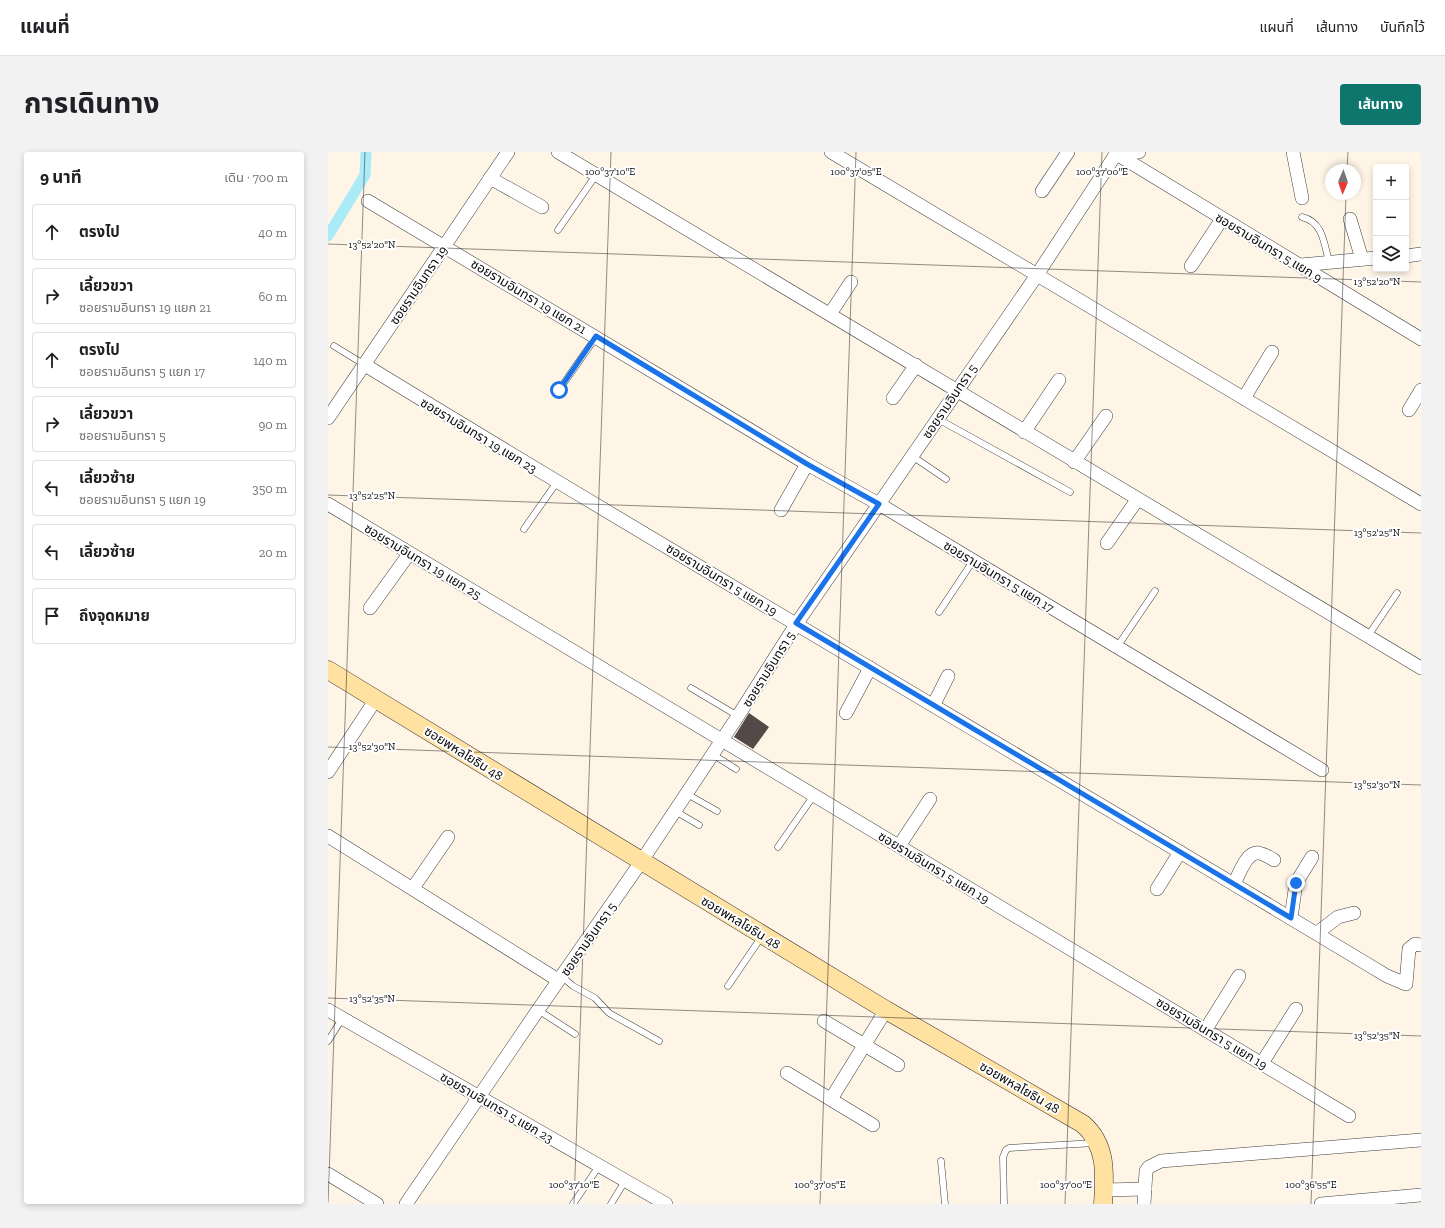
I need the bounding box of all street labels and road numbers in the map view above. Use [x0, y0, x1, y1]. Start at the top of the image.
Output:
street label: ซอยรามอินทรา 5 แยก 9 [1213, 210, 1325, 285]
street label: ซอยรามอินทรา 19 [387, 243, 450, 328]
street label: ซอยรามอินทรา 19 แยก 21 [468, 256, 589, 337]
street label: ซอยรามอินทรา 5 [919, 361, 980, 441]
street label: ซอยรามอินทรา 19 แยก 23 [418, 395, 540, 476]
street label: ซอยรามอินทรา 19 แยก 25 [362, 521, 484, 602]
street label: ซอยรามอินทรา 5 แยก 17 [941, 538, 1057, 615]
street label: ซอยรามอินทรา 5 แยก 19 [663, 540, 780, 619]
street label: ซอยรามอินทรา 5 [739, 628, 798, 710]
street label: ซอยพหลโยธิน 48 [422, 723, 506, 784]
street label: ซอยรามอินทรา 5 แยก 19 [875, 828, 992, 907]
street label: ซอยพหลโยธิน 48 [698, 893, 783, 952]
street label: ซอยรามอินทรา 5 [557, 899, 620, 979]
street label: ซอยรามอินทรา 5 แยก 19 [1153, 994, 1270, 1073]
street label: ซอยพหลโยธิน 48 [977, 1058, 1062, 1116]
street label: ซอยรามอินทรา 5 แยก 23 [438, 1069, 556, 1146]

